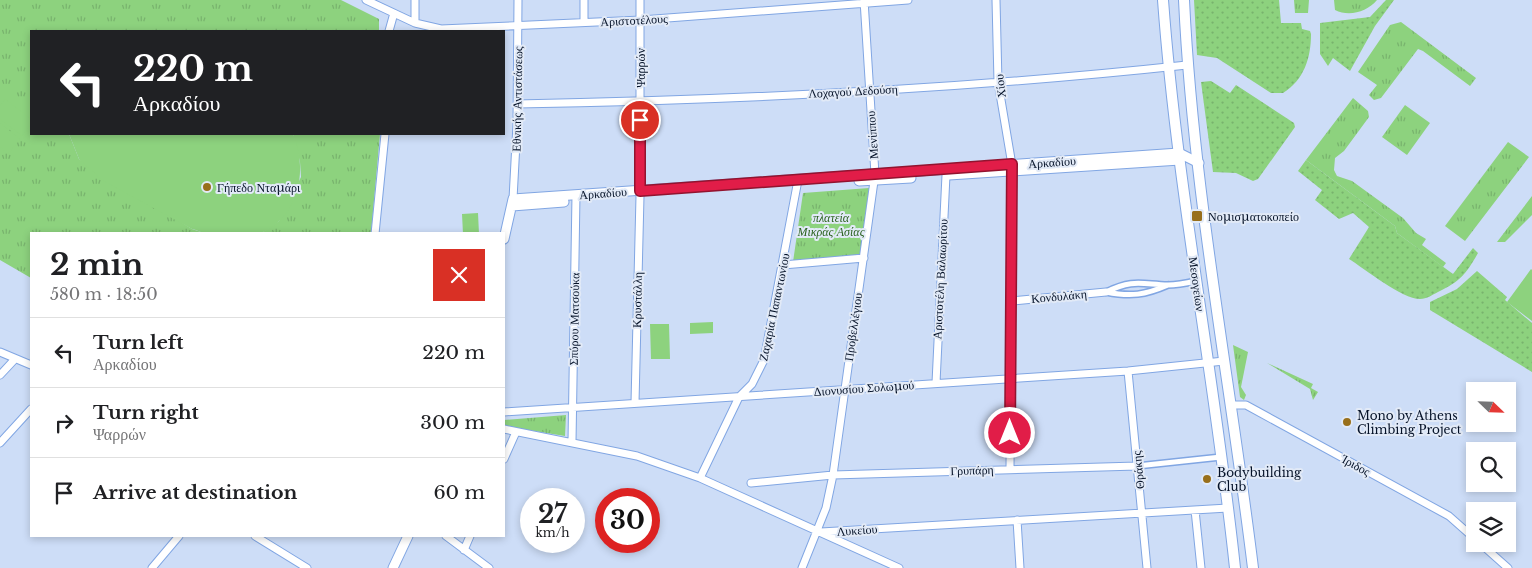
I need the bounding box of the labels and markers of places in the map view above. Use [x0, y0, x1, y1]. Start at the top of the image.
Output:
pin [619, 99, 661, 141]
place label: Γήπεδο Νταμάρι [217, 180, 301, 195]
marker: Γήπεδο Νταμάρι [201, 181, 213, 193]
marker: Νομισματοκοπείο [1190, 209, 1204, 223]
place label: Νομισματοκοπείο [1208, 209, 1299, 224]
place label: Mono by Athens Climbing Project [1357, 408, 1462, 437]
marker: Mono by Athens Climbing Project [1341, 416, 1353, 428]
place label: Bodybuilding Club [1217, 465, 1302, 494]
marker: Bodybuilding Club [1201, 473, 1213, 485]

